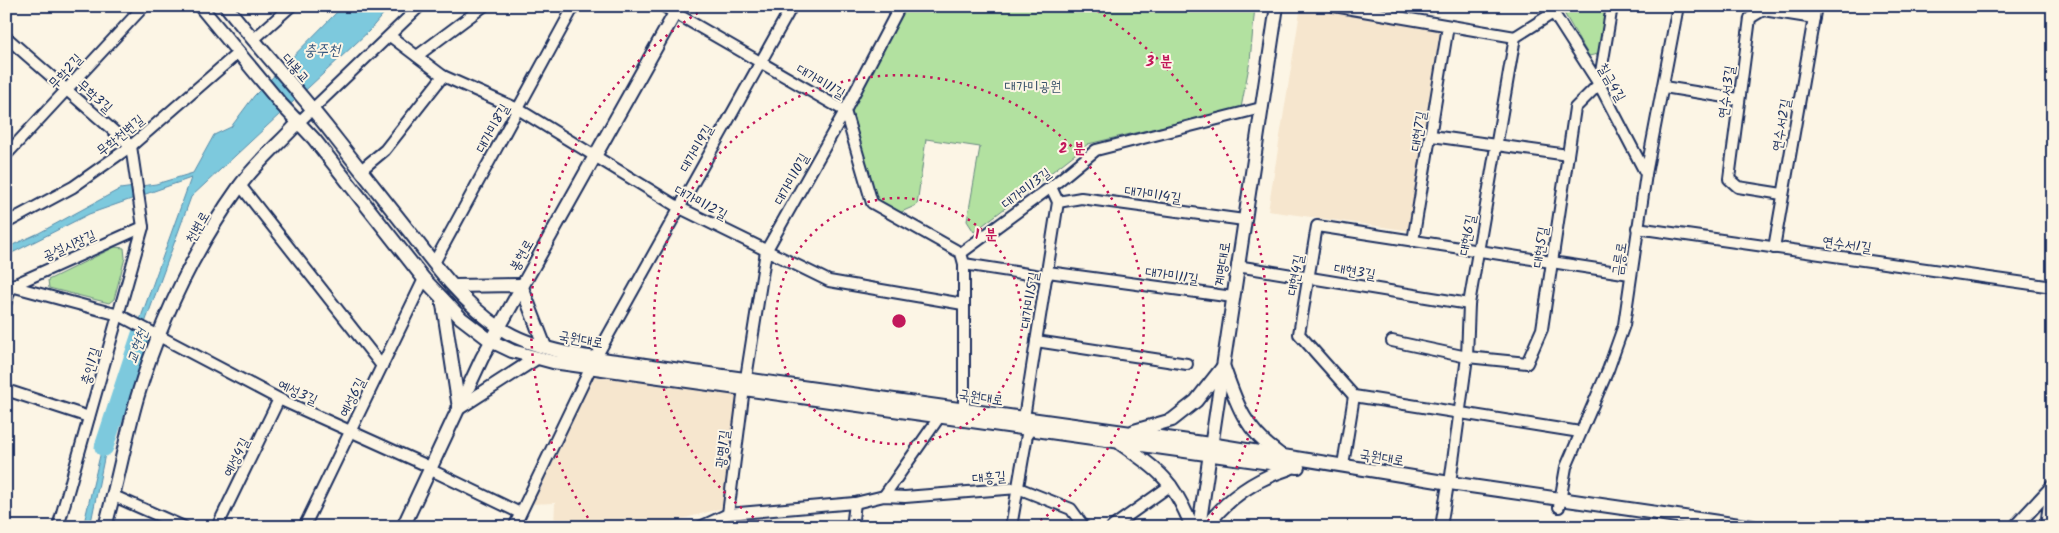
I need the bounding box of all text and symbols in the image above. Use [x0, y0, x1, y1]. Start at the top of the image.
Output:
water label: 충주천 [304, 39, 342, 63]
street label: 무학2길 [43, 48, 89, 95]
street label: 대봉교 [276, 49, 315, 89]
text: 3 분 [1145, 50, 1172, 74]
street label: 대가미11길 [792, 59, 850, 105]
street label: 칠금4길 [1591, 59, 1631, 107]
street label: 연수서3길 [1712, 64, 1742, 120]
street label: 무학3길 [71, 75, 118, 119]
park label: 대가미공원 [1005, 76, 1061, 98]
street label: 연수서2길 [1767, 96, 1798, 153]
street label: 대가미8길 [470, 99, 516, 157]
street label: 무학천변길 [92, 109, 150, 162]
street label: 대현7길 [1405, 109, 1433, 153]
street label: 대가미9길 [674, 120, 720, 176]
text: 2 분 [1059, 137, 1085, 161]
street label: 대가미10길 [769, 149, 816, 210]
street label: 대가미13길 [997, 162, 1057, 215]
street label: 대가미12길 [670, 180, 732, 226]
street label: 대가미14길 [1123, 180, 1183, 210]
street label: 천변로 [180, 207, 216, 248]
street label: 대현6길 [1454, 212, 1483, 258]
text: 1 분 [975, 223, 997, 247]
street label: 공설시장길 [39, 224, 100, 267]
street label: 대현5길 [1527, 224, 1555, 269]
street label: 연수서1길 [1821, 231, 1874, 259]
street label: 봉현로 [504, 235, 540, 276]
street label: 계명대로 [1209, 240, 1237, 288]
street label: 금릉로 [1607, 241, 1633, 277]
street label: 대현4길 [1282, 252, 1311, 298]
street label: 대현3길 [1332, 258, 1378, 286]
street label: 대가미11길 [1144, 261, 1201, 291]
street label: 대가미15길 [1015, 270, 1045, 330]
centre of rings [890, 312, 908, 330]
water label: 교현천 [121, 323, 156, 367]
street label: 국원대로 [557, 325, 605, 355]
street label: 충인1길 [75, 344, 107, 388]
street label: 예성6길 [334, 373, 372, 421]
street label: 예성3길 [274, 374, 322, 412]
street label: 국원대로 [957, 384, 1005, 412]
street label: 광명1길 [710, 428, 736, 469]
street label: 예성4길 [218, 433, 256, 481]
street label: 국원대로 [1358, 444, 1406, 472]
street label: 대흥길 [971, 466, 1007, 490]

